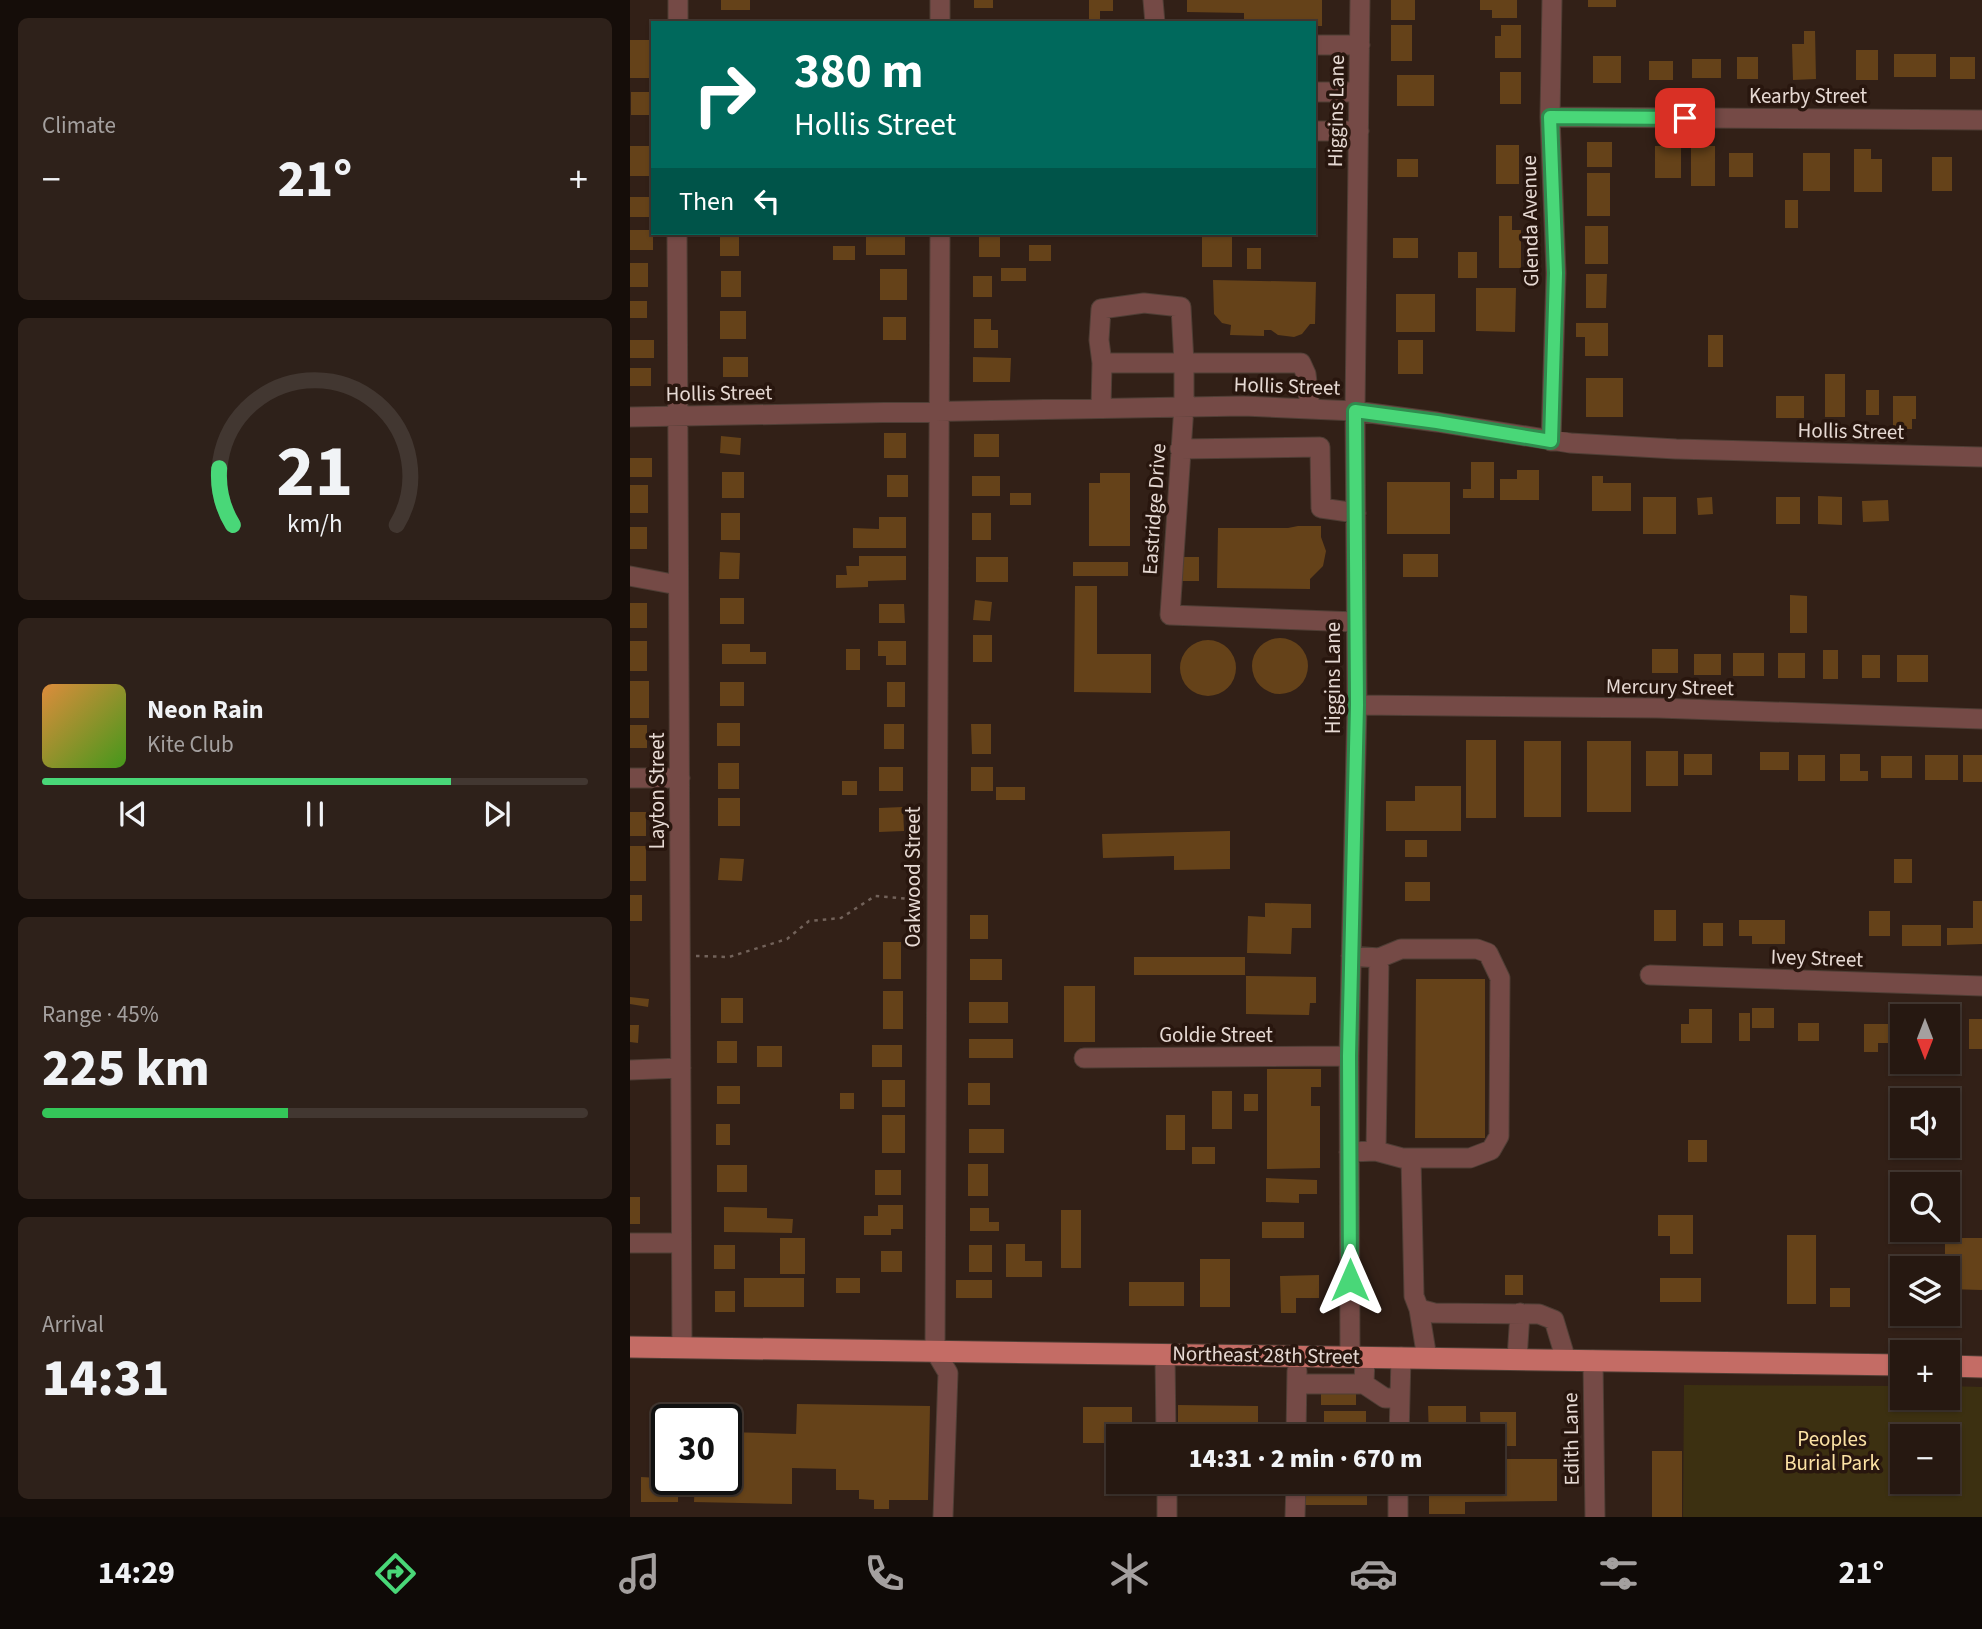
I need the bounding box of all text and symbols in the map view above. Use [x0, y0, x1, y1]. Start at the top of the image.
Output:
text: 380 m [794, 37, 923, 107]
icon: right [679, 49, 770, 140]
street label: Higgins Lane [1320, 55, 1352, 167]
street label: Kearby Street [1749, 81, 1867, 111]
pin [1655, 88, 1715, 148]
icon: arrive [1666, 99, 1704, 137]
text: Hollis Street [794, 102, 956, 148]
text: Climate [42, 109, 116, 142]
text: 21° [278, 143, 352, 217]
text: − [42, 153, 61, 207]
text: + [569, 153, 588, 207]
street label: Glenda Avenue [1514, 155, 1546, 287]
icon: left [748, 182, 786, 220]
text: Then [679, 183, 734, 220]
street label: Hollis Street [1233, 369, 1341, 403]
street label: Hollis Street [665, 377, 773, 409]
street label: Hollis Street [1797, 415, 1905, 447]
text: 21 [277, 420, 353, 524]
street label: Eastridge Drive [1134, 442, 1174, 576]
text: km/h [287, 505, 343, 541]
street label: Higgins Lane [1318, 622, 1348, 734]
street label: Mercury Street [1606, 671, 1734, 703]
text: Neon Rain [147, 691, 264, 728]
text: Kite Club [147, 728, 234, 761]
street label: Layton Street [642, 732, 672, 850]
icon: previous [114, 795, 152, 833]
icon: pause [296, 795, 334, 833]
icon: next [478, 795, 516, 833]
street label: Oakwood Street [898, 806, 928, 948]
street label: Ivey Street [1770, 941, 1864, 975]
text: Range · 45% [42, 998, 159, 1031]
north arrow [1890, 1004, 1960, 1074]
map controls [1890, 1004, 1960, 1494]
street label: Goldie Street [1159, 1020, 1273, 1050]
text: 225 km [42, 1032, 210, 1106]
button: sound [1890, 1088, 1960, 1158]
button: search [1890, 1172, 1960, 1242]
position arrow [1313, 1243, 1387, 1317]
button: layers [1890, 1256, 1960, 1326]
text: Arrival [42, 1308, 104, 1341]
street label: Northeast 28th Street [1172, 1338, 1360, 1372]
button: + [1890, 1340, 1960, 1410]
text: 14:31 [42, 1342, 169, 1416]
street label: Edith Lane [1555, 1392, 1587, 1486]
speed limit sign: 30 [651, 1404, 742, 1495]
park label: Peoples Burial Park [1784, 1424, 1880, 1478]
button: − [1890, 1424, 1960, 1494]
text: 14:31 · 2 min · 670 m [1189, 1440, 1422, 1477]
icon: directions [371, 1549, 420, 1598]
icon: music [615, 1549, 664, 1598]
icon: phone [860, 1549, 909, 1598]
icon: climate [1105, 1549, 1154, 1598]
icon: car [1349, 1549, 1398, 1598]
icon: filters [1594, 1549, 1643, 1598]
text: 14:29 [98, 1550, 175, 1596]
text: 21° [1839, 1550, 1884, 1596]

